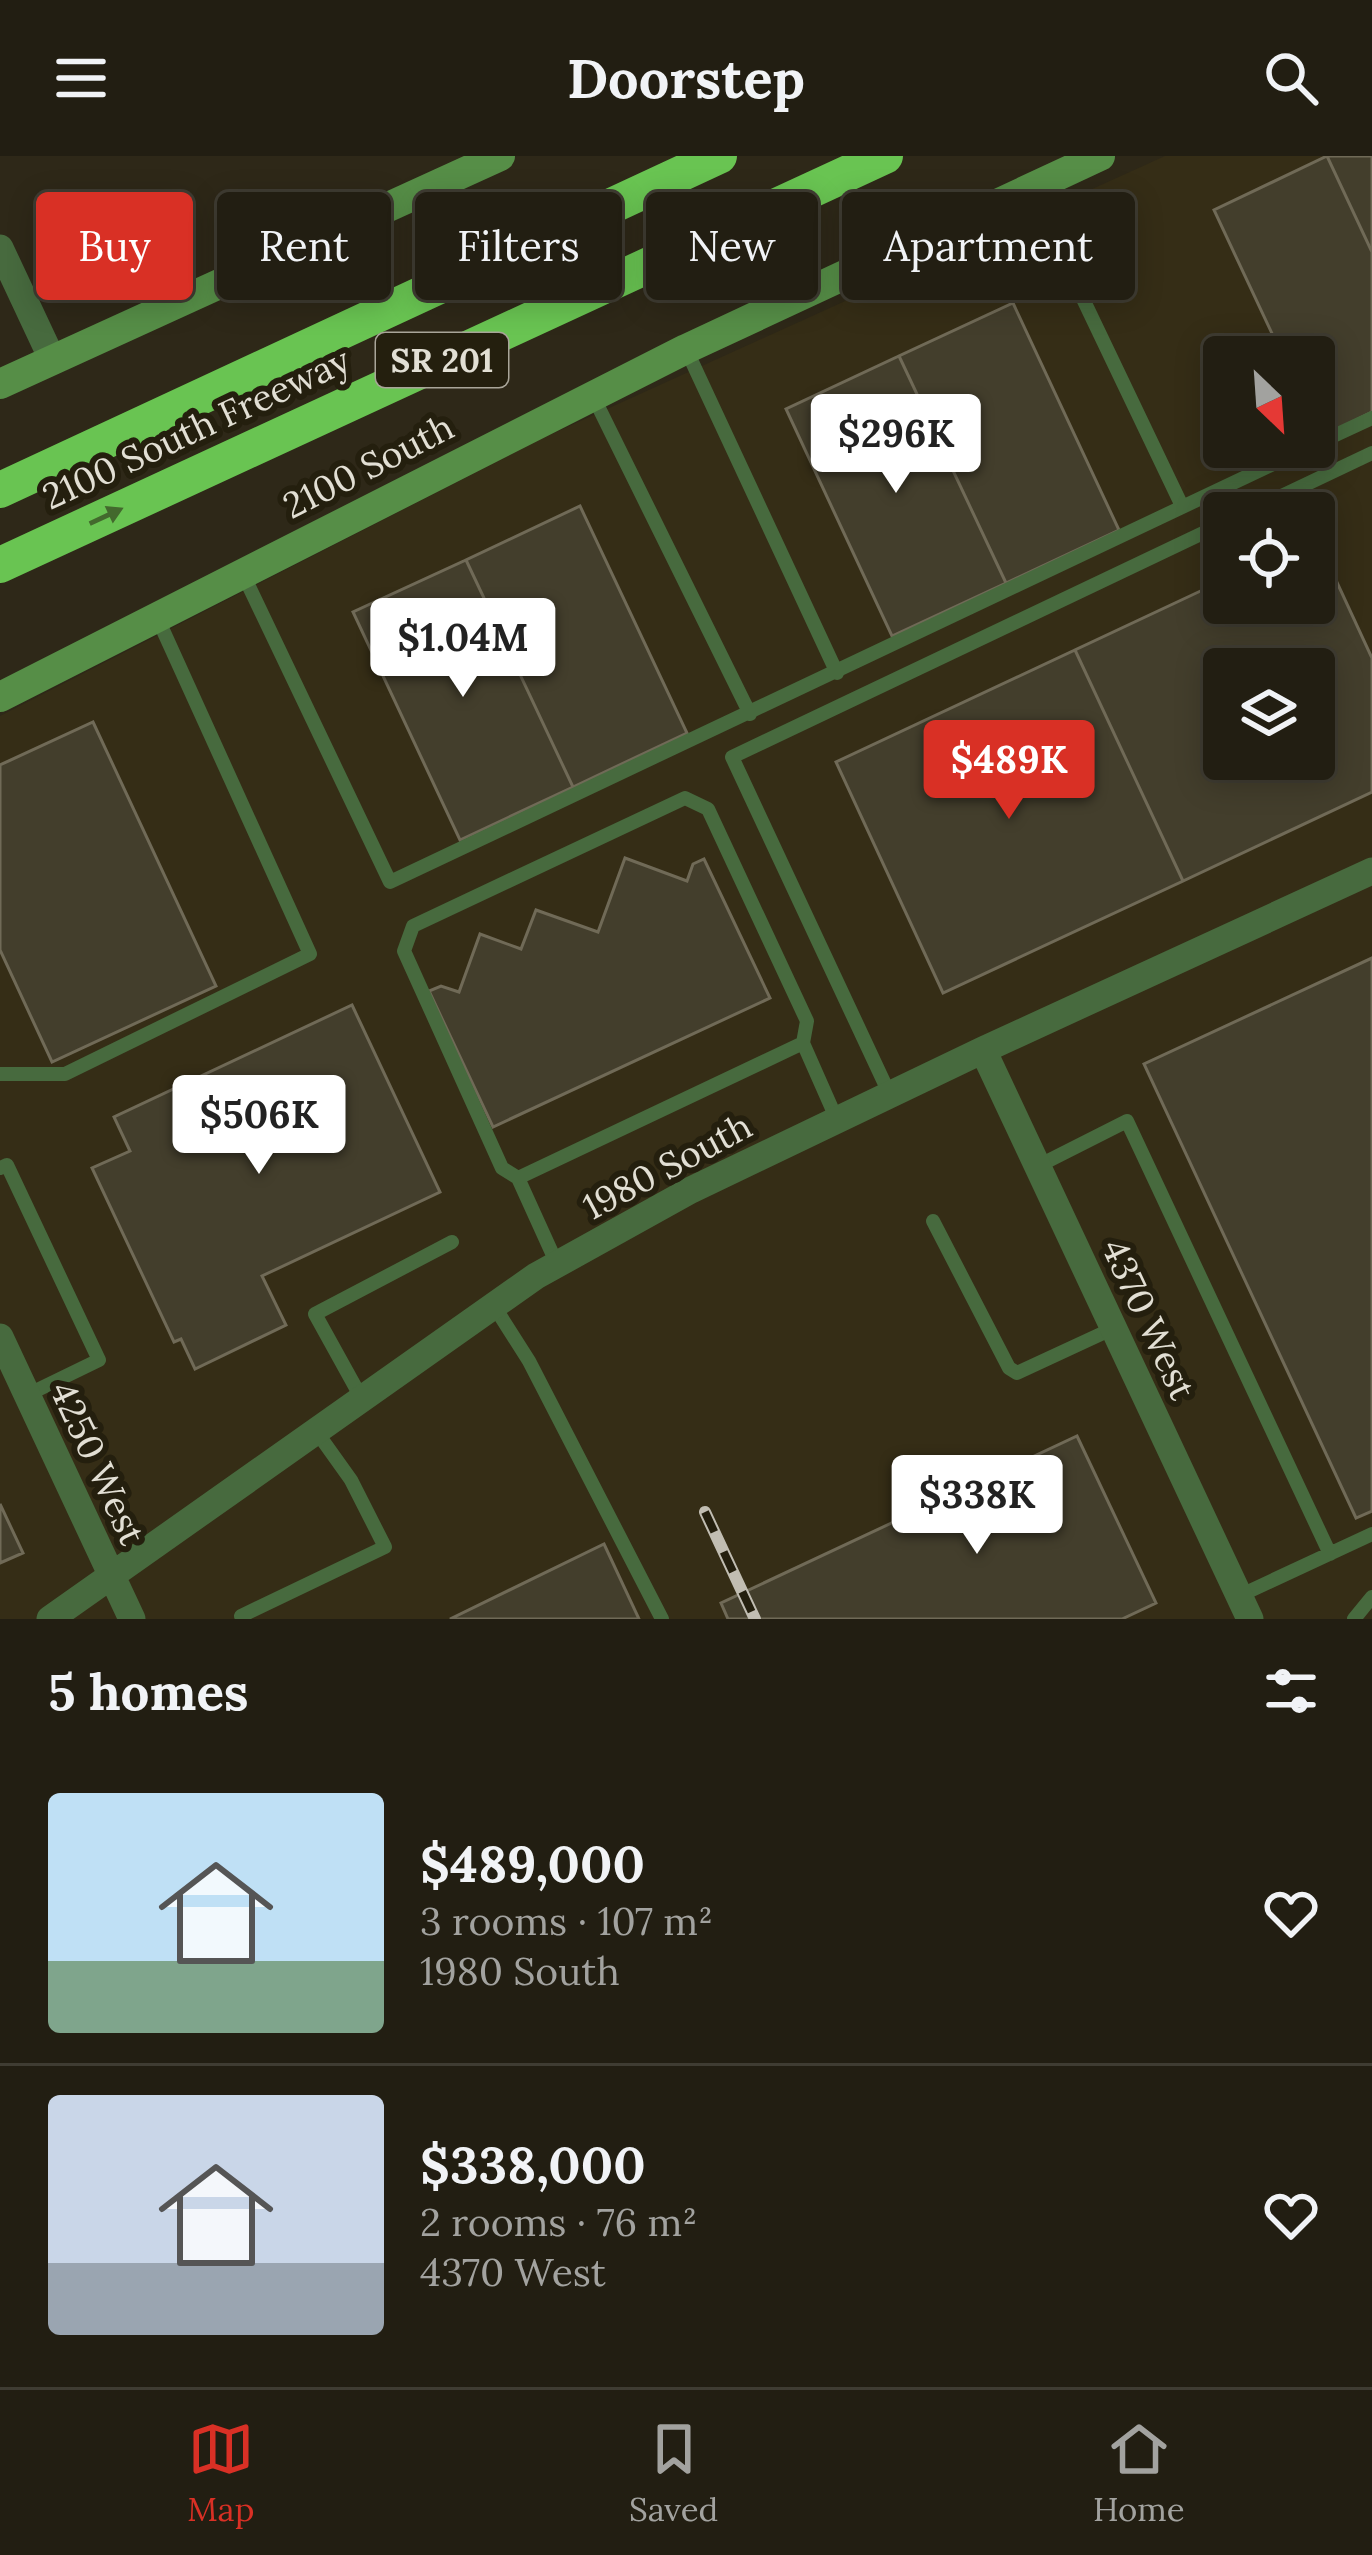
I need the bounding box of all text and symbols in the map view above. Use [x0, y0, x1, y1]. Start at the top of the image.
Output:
text: Doorstep [567, 44, 805, 113]
icon: menu [48, 45, 114, 111]
icon: search [1258, 45, 1324, 111]
chip: Buy [36, 192, 193, 300]
chip: Rent [217, 192, 391, 300]
chip: Filters [415, 192, 622, 300]
chip: New [646, 192, 818, 300]
chip: Apartment [842, 192, 1135, 300]
road number: SR 201 [376, 333, 508, 387]
north arrow [1203, 336, 1335, 468]
map controls [1203, 336, 1335, 780]
street label: 2100 South Freeway [35, 337, 357, 519]
pin: $296K [812, 394, 980, 496]
street label: 2100 South [275, 403, 461, 529]
text: $296K [838, 408, 954, 458]
button: locate [1203, 492, 1335, 624]
one-way arrow [89, 505, 124, 525]
pin: $1.04M [365, 598, 561, 700]
text: $1.04M [397, 612, 529, 662]
button: layers [1203, 648, 1335, 780]
pin: $489K [925, 720, 1093, 822]
text: $489K [951, 734, 1067, 784]
pin: $506K [175, 1075, 343, 1177]
text: $506K [200, 1089, 319, 1139]
street label: 1980 South [575, 1102, 759, 1230]
street label: 4370 West [1092, 1231, 1206, 1407]
street label: 4250 West [40, 1374, 156, 1552]
pin: $338K [893, 1455, 1061, 1557]
text: $338K [919, 1469, 1035, 1519]
icon: filters [1258, 1658, 1324, 1724]
text: 5 homes [48, 1659, 249, 1724]
text: $489,000 [420, 1831, 645, 1896]
icon: home [144, 1841, 288, 1985]
icon: heart [1258, 1880, 1324, 1946]
text: 3 rooms · 107 m² [420, 1896, 713, 1946]
text: 1980 South [420, 1946, 620, 1996]
text: $338,000 [420, 2132, 646, 2197]
icon: home [144, 2143, 288, 2287]
icon: heart [1258, 2182, 1324, 2248]
text: 2 rooms · 76 m² [420, 2197, 697, 2247]
text: 4370 West [420, 2247, 606, 2297]
tab: Map [187, 2416, 254, 2530]
tab: Saved [629, 2416, 718, 2530]
tab: Home [1093, 2416, 1185, 2530]

